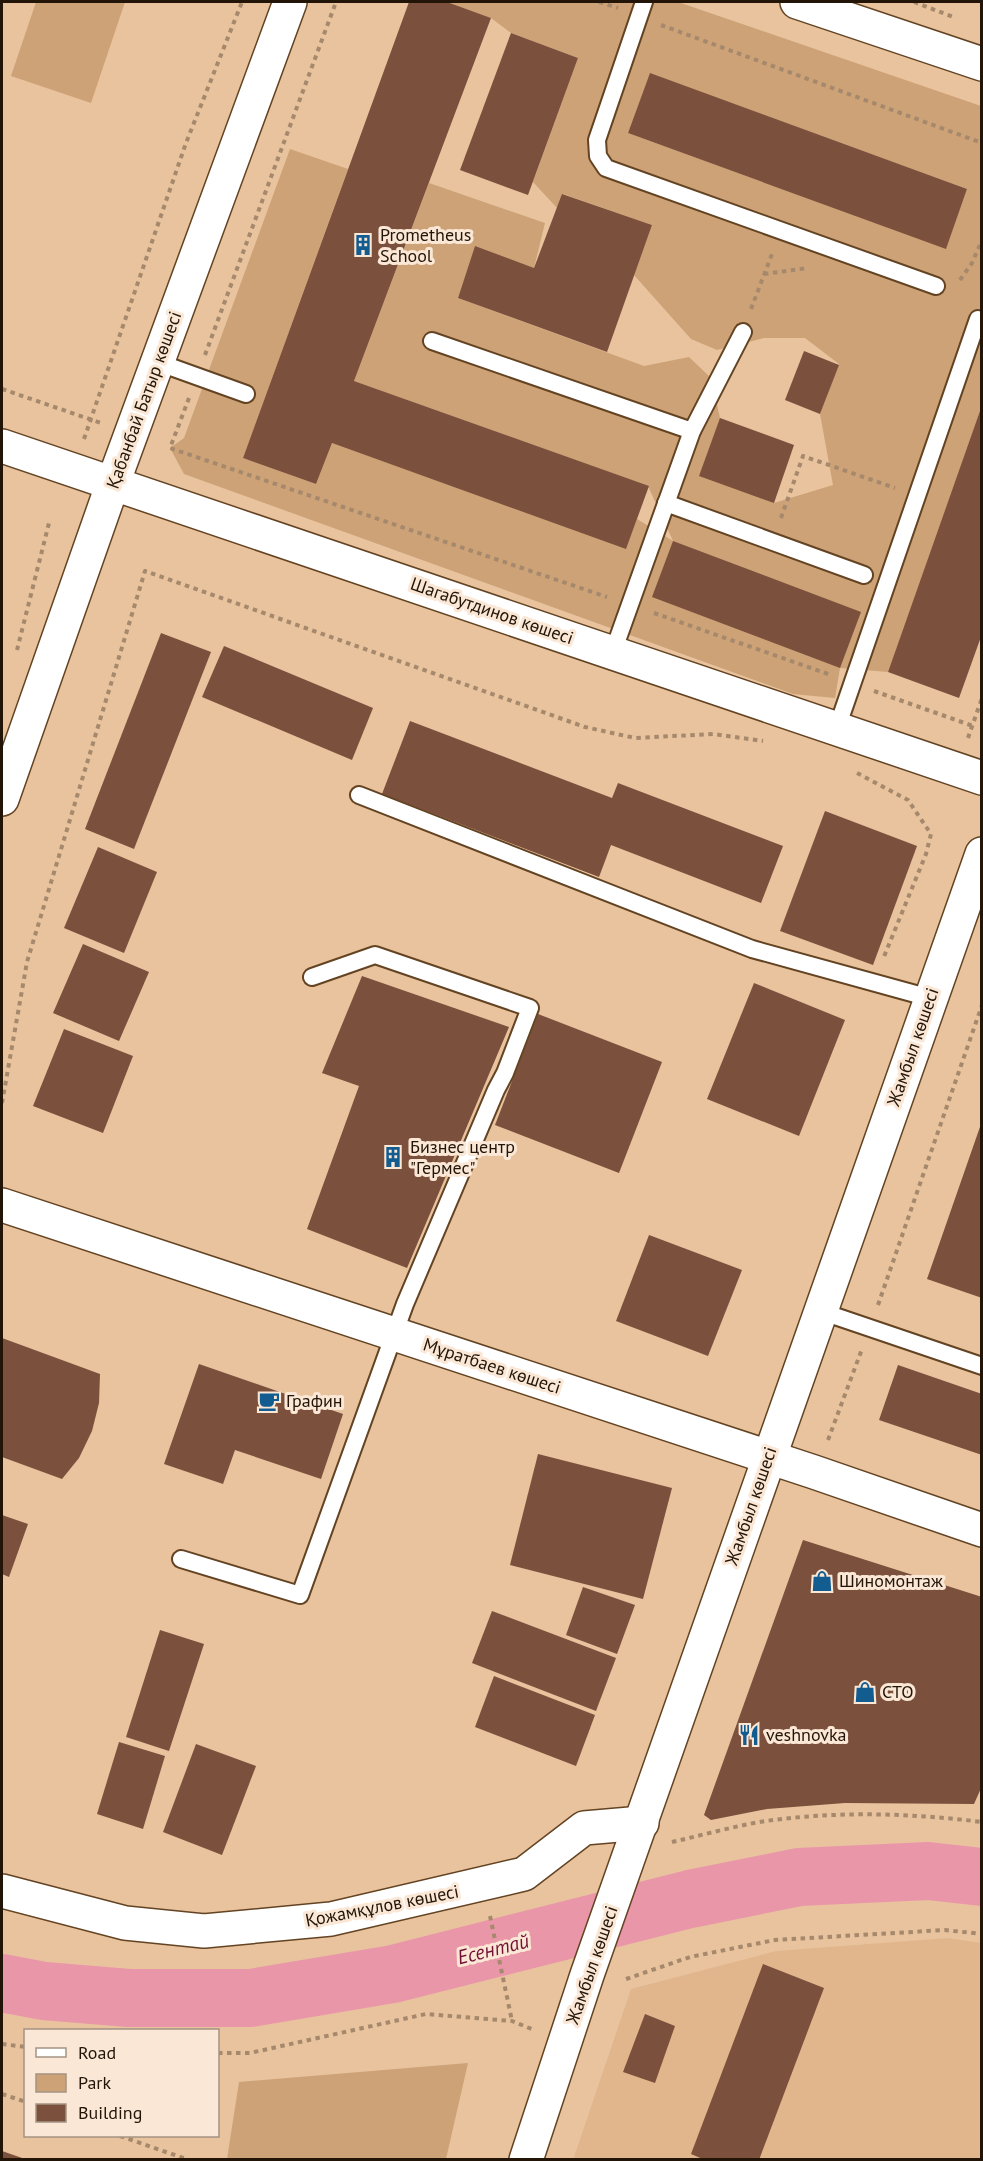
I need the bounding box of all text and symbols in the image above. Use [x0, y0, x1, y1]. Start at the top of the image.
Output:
place label: Prometheus School [380, 223, 471, 267]
building icon: Prometheus School [351, 233, 375, 257]
street label: Қабанбай Батыр көшесі [101, 308, 186, 492]
street label: Шагабутдинов көшесі [408, 572, 577, 649]
street label: Жамбыл көшесі [881, 985, 944, 1110]
place label: Бизнес центр "Гермес" [410, 1135, 515, 1179]
building icon: Бизнес центр "Гермес" [381, 1145, 405, 1169]
street label: Мұратбаев көшесі [420, 1332, 564, 1399]
cafe icon: Графин [257, 1389, 281, 1413]
place label: Графин [286, 1389, 342, 1412]
street label: Жамбыл көшесі [719, 1444, 782, 1569]
shop icon: Шиномонтаж [810, 1569, 834, 1593]
place label: Шиномонтаж [839, 1569, 943, 1592]
shop icon: СТО [853, 1680, 877, 1704]
place label: СТО [882, 1680, 914, 1703]
restaurant icon: veshnovka [737, 1723, 761, 1747]
place label: veshnovka [766, 1723, 847, 1746]
street label: Қожамқұлов көшесі [303, 1879, 461, 1932]
street label: Жамбыл көшесі [560, 1903, 623, 2028]
water label: Есентай [454, 1928, 532, 1970]
legend [24, 2029, 219, 2137]
text: Road [78, 2041, 116, 2064]
text: Park [78, 2071, 111, 2094]
text: Building [78, 2101, 142, 2124]

